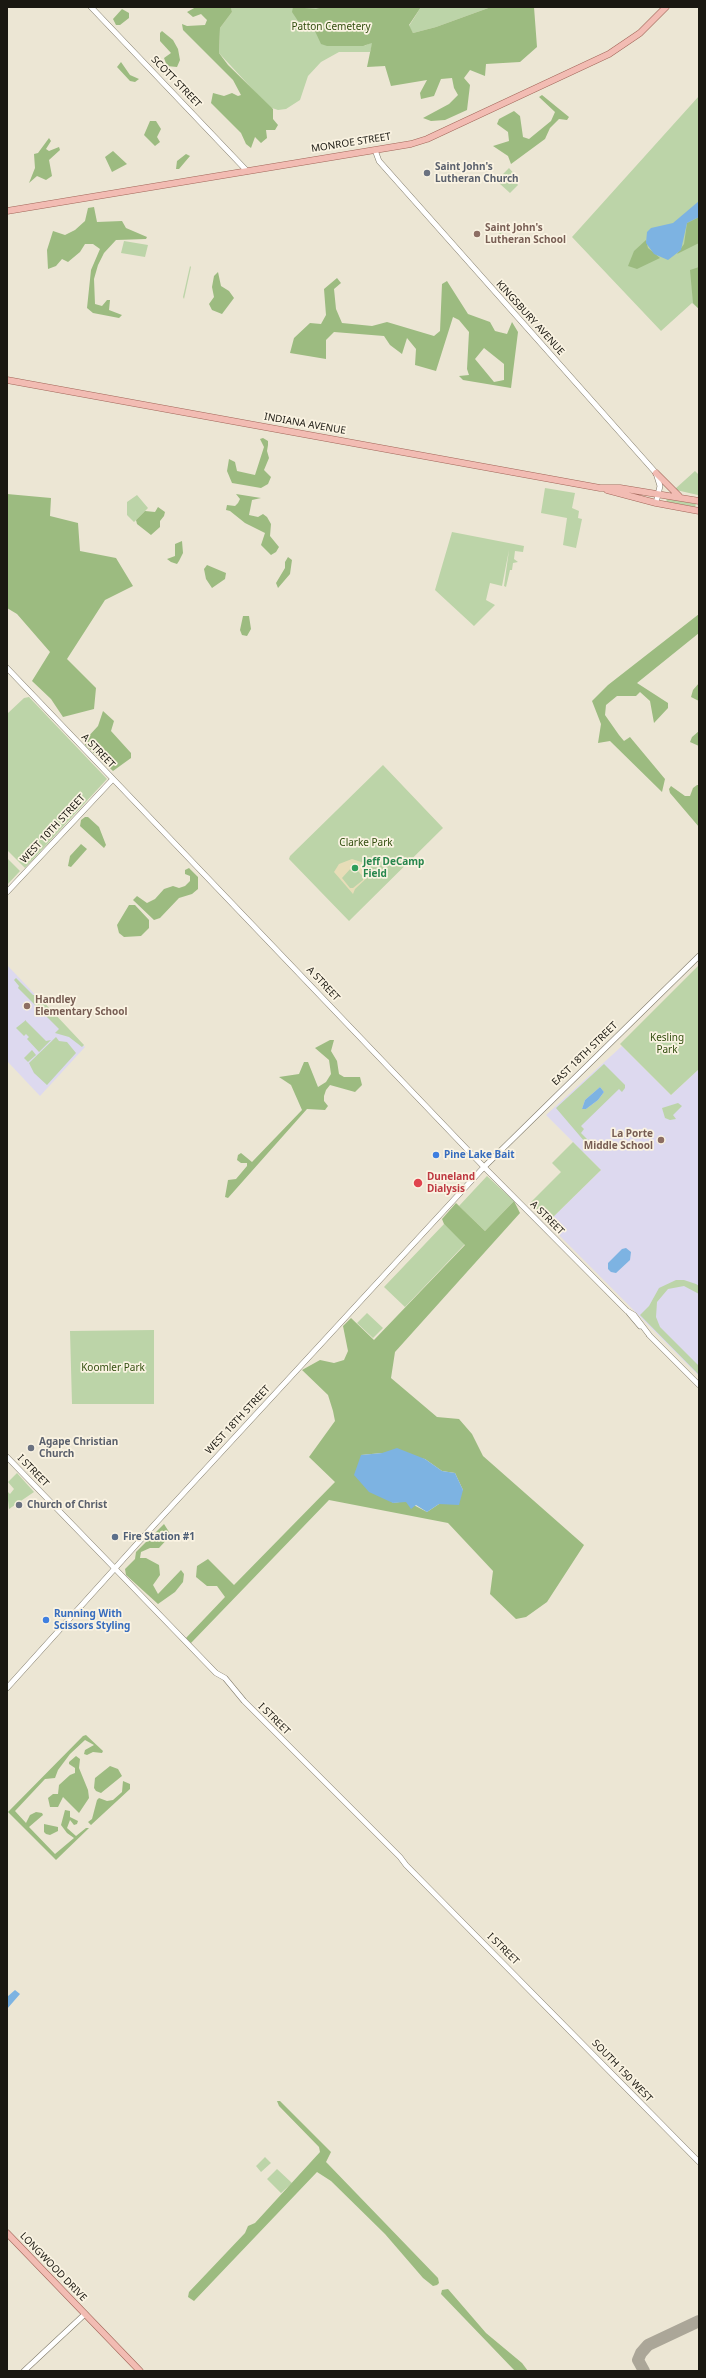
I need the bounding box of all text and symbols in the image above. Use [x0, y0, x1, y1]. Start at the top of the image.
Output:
park label: Patton Cemetery [291, 21, 371, 33]
street label: SCOTT STREET [148, 54, 204, 110]
street label: MONROE STREET [310, 131, 392, 155]
place label: Saint John's Lutheran Church [435, 161, 519, 184]
marker: Saint John's Lutheran Church [422, 168, 432, 178]
place label: Saint John's Lutheran School [485, 222, 566, 246]
marker: Saint John's Lutheran School [472, 229, 482, 239]
street label: KINGSBURY AVENUE [493, 278, 567, 358]
street label: INDIANA AVENUE [263, 411, 347, 437]
street label: A STREET [79, 731, 117, 771]
street label: WEST 10TH STREET [18, 792, 88, 866]
park label: Clarke Park [339, 837, 393, 849]
place label: Jeff DeCamp Field [363, 856, 424, 880]
marker: Jeff DeCamp Field [350, 863, 360, 873]
street label: A STREET [304, 964, 342, 1004]
place label: Handley Elementary School [35, 994, 128, 1018]
marker: Handley Elementary School [22, 1001, 32, 1011]
street label: EAST 18TH STREET [550, 1020, 620, 1088]
park label: Kesling Park [650, 1032, 684, 1056]
place label: La Porte Middle School [584, 1128, 653, 1152]
marker: La Porte Middle School [656, 1135, 666, 1145]
place label: Pine Lake Bait [444, 1149, 515, 1161]
marker: Pine Lake Bait [431, 1150, 441, 1160]
place label: Duneland Dialysis [427, 1171, 475, 1194]
marker: Duneland Dialysis [412, 1177, 424, 1189]
street label: A STREET [528, 1199, 566, 1237]
park label: Koomler Park [81, 1362, 145, 1374]
street label: WEST 18TH STREET [203, 1383, 273, 1457]
place label: Agape Christian Church [39, 1436, 118, 1460]
marker: Agape Christian Church [26, 1443, 36, 1453]
street label: I STREET [15, 1452, 51, 1490]
place label: Church of Christ [27, 1499, 107, 1511]
marker: Church of Christ [14, 1500, 24, 1510]
place label: Fire Station #1 [123, 1531, 195, 1543]
marker: Fire Station #1 [110, 1532, 120, 1542]
place label: Running With Scissors Styling [54, 1608, 130, 1632]
marker: Running With Scissors Styling [41, 1615, 51, 1625]
street label: I STREET [256, 1701, 292, 1737]
street label: I STREET [485, 1931, 521, 1967]
street label: SOUTH 150 WEST [589, 2037, 655, 2105]
street label: LONGWOOD DRIVE [17, 2230, 89, 2304]

